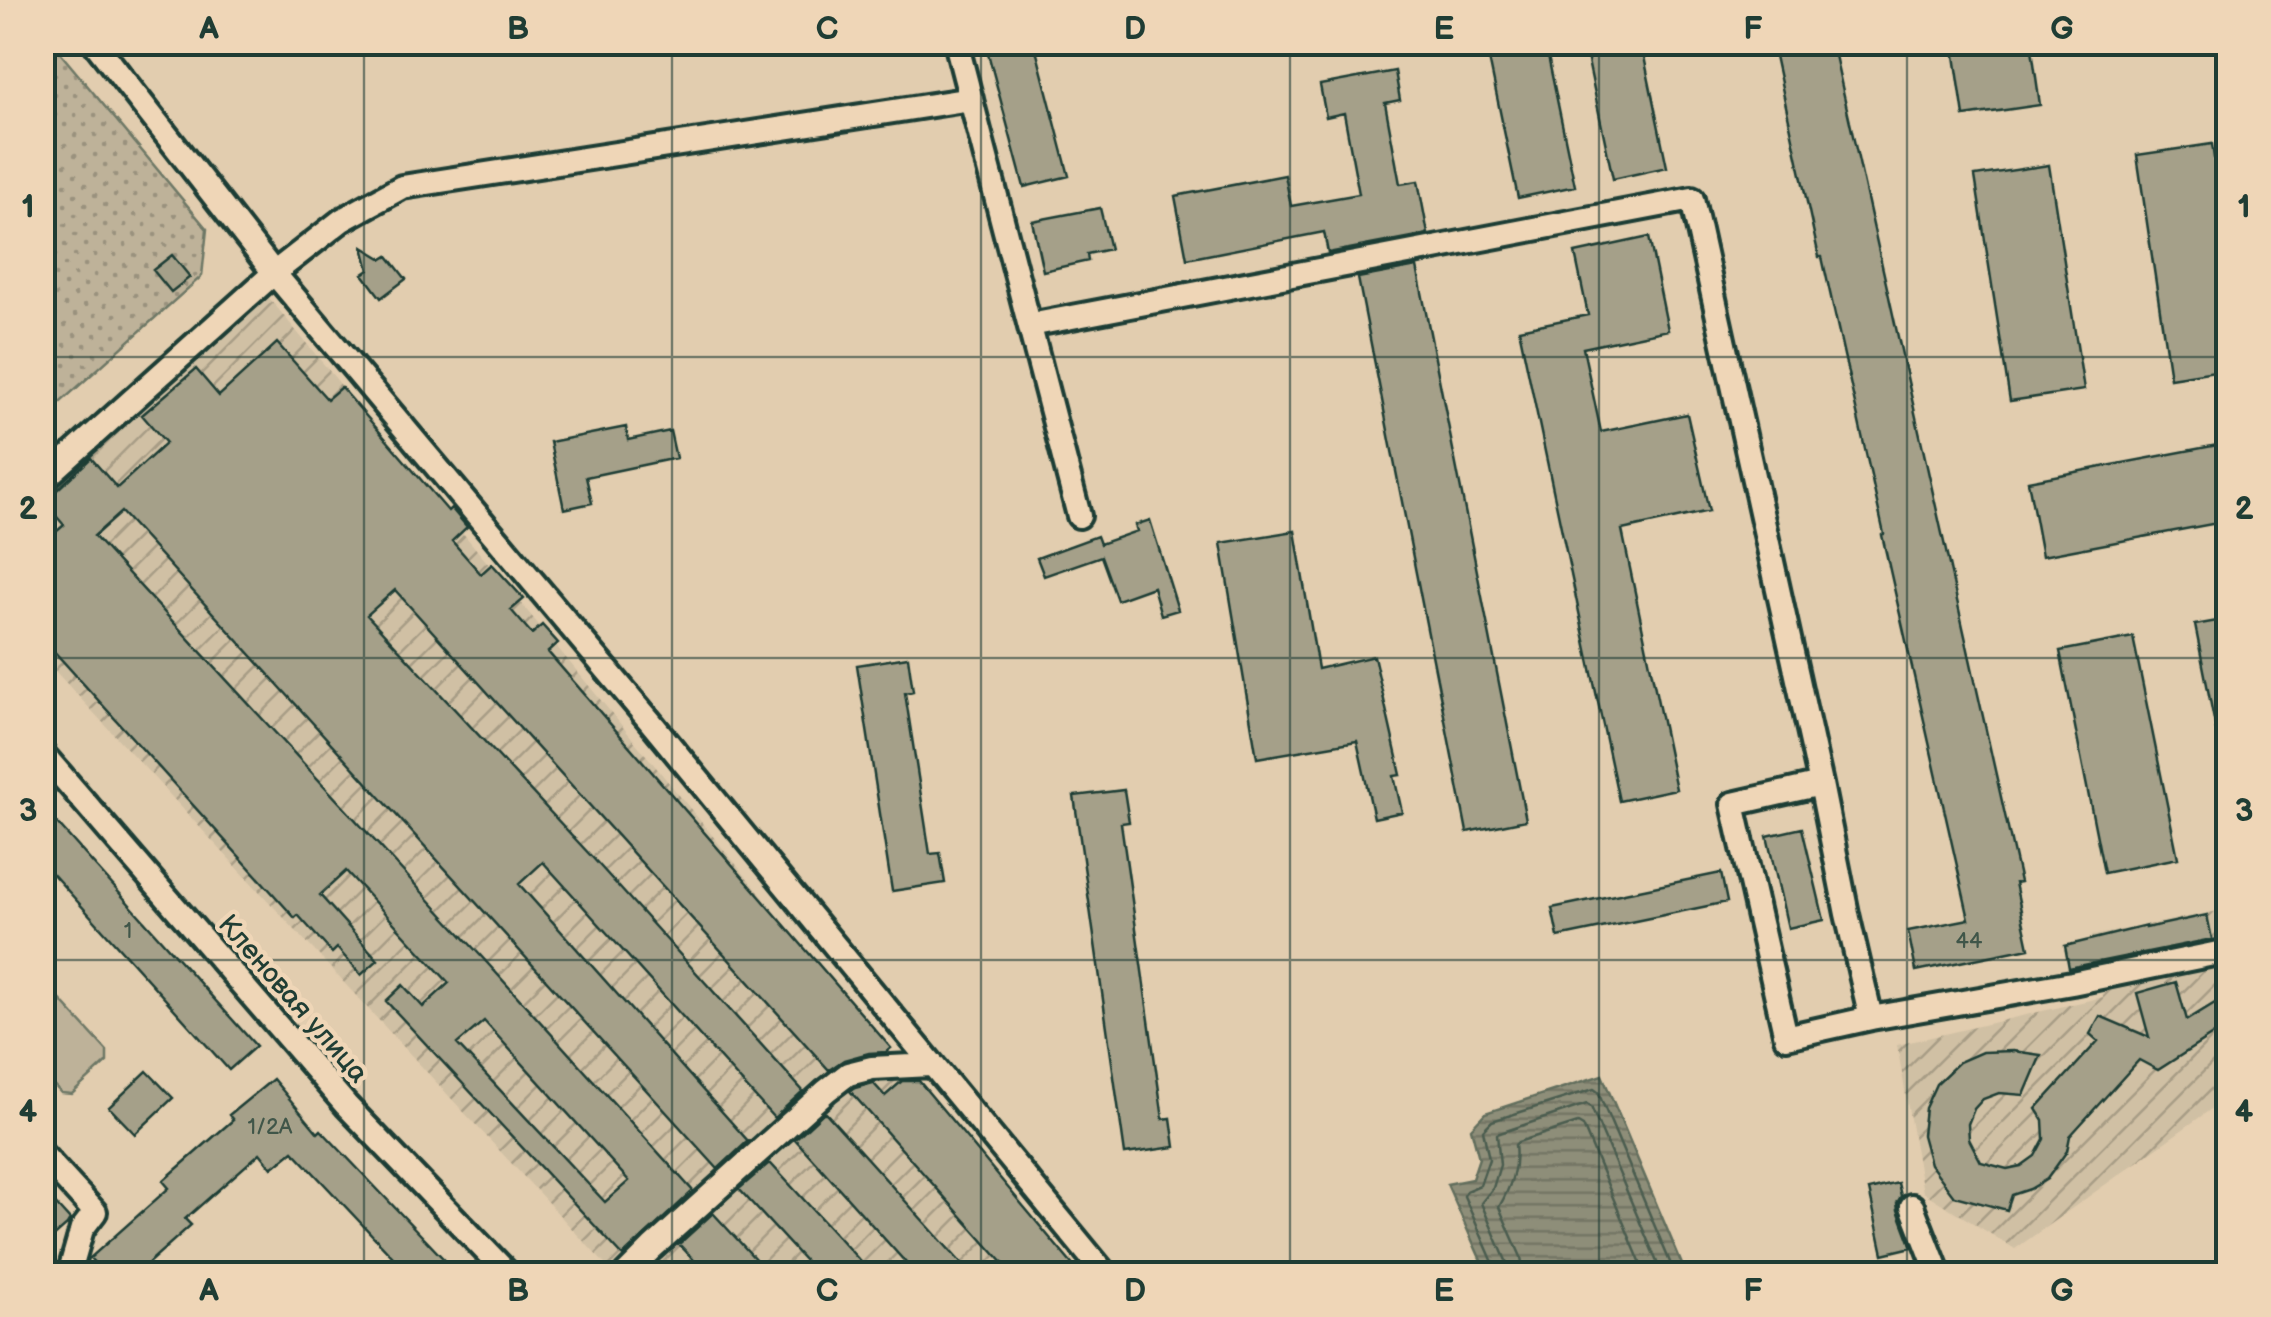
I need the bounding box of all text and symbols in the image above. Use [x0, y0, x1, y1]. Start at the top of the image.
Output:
text: A [198, 10, 219, 49]
text: B [507, 10, 529, 49]
text: C [816, 10, 838, 49]
text: D [1124, 10, 1146, 49]
text: E [1434, 10, 1454, 49]
text: F [1743, 10, 1763, 49]
text: G [2050, 10, 2074, 49]
text: 1 [21, 188, 35, 227]
text: 1 [2237, 188, 2251, 227]
text: 2 [18, 490, 38, 529]
text: 2 [2234, 490, 2254, 529]
text: 3 [19, 792, 37, 831]
text: 3 [2235, 792, 2253, 831]
street label: Кленовая улица [211, 908, 375, 1090]
house number: 1 [124, 918, 132, 945]
house number: 44 [1956, 928, 1983, 955]
text: 4 [19, 1093, 38, 1132]
text: 4 [2235, 1093, 2254, 1132]
house number: 1/2А [248, 1114, 293, 1141]
text: A [198, 1272, 219, 1311]
text: B [507, 1272, 529, 1311]
text: C [816, 1272, 838, 1311]
text: D [1124, 1272, 1146, 1311]
text: E [1434, 1272, 1454, 1311]
text: F [1743, 1272, 1763, 1311]
text: G [2050, 1272, 2074, 1311]

